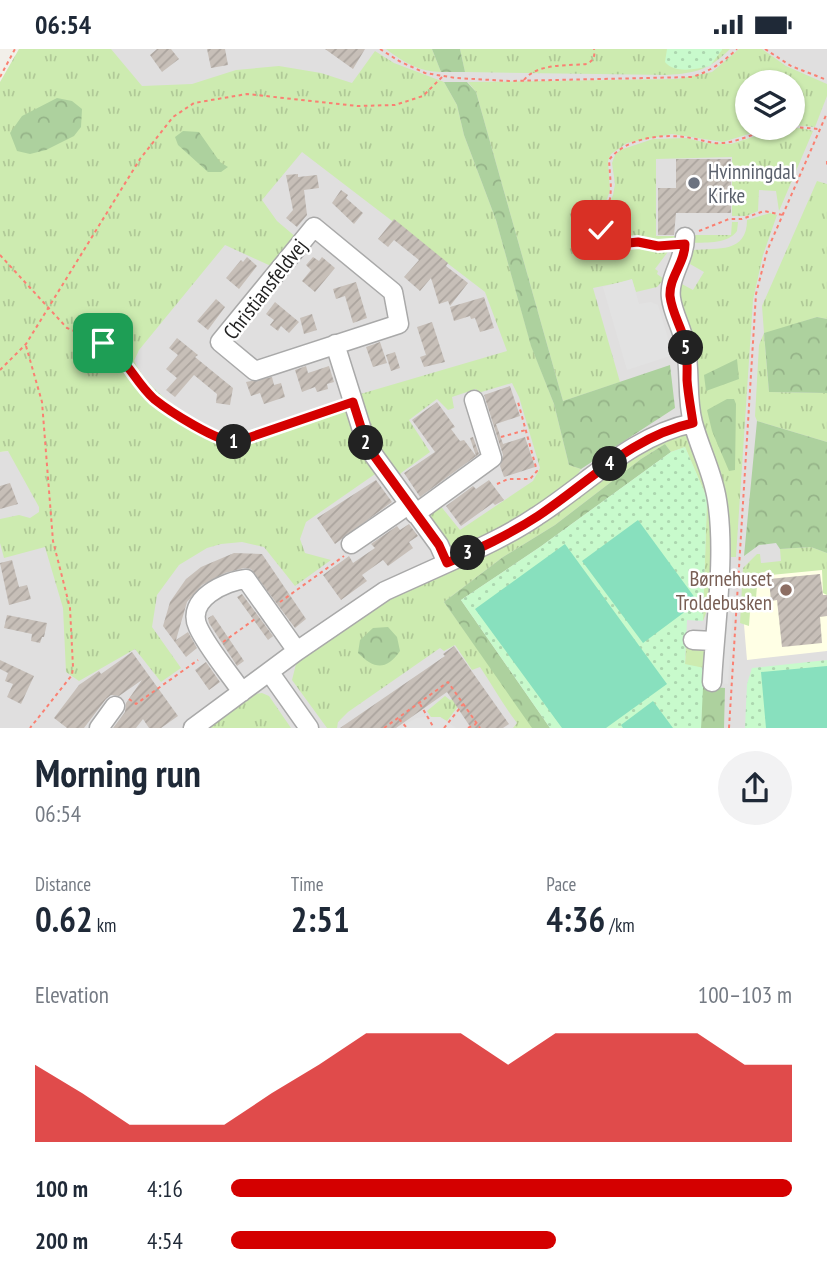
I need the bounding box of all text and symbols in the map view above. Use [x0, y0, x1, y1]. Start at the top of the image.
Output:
text: 06:54 [35, 8, 91, 41]
map controls [735, 70, 805, 140]
button: layers [735, 70, 805, 140]
place label: Hvinningdal Kirke [708, 158, 796, 209]
marker: Hvinningdal Kirke [686, 175, 702, 191]
pin [571, 200, 631, 260]
icon: check [582, 211, 620, 249]
street label: Christiansfeldvej [217, 233, 313, 345]
pin [73, 313, 133, 373]
icon: arrive [84, 324, 122, 362]
pin: 5 [668, 331, 704, 365]
text: 5 [681, 335, 690, 359]
pin: 1 [216, 425, 252, 459]
pin: 2 [348, 425, 384, 461]
text: 1 [229, 429, 238, 453]
text: 2 [361, 430, 370, 454]
pin: 4 [592, 447, 628, 481]
text: 4 [605, 451, 614, 475]
pin: 3 [450, 535, 486, 571]
text: 3 [463, 540, 472, 564]
place label: Børnehuset Troldebusken [676, 565, 772, 616]
marker: Børnehuset Troldebusken [778, 582, 794, 598]
text: Morning run [35, 748, 201, 797]
button: share [718, 751, 792, 825]
text: 06:54 [35, 799, 81, 828]
text: Distance [35, 872, 91, 896]
text: Time [291, 872, 324, 896]
text: Pace [546, 872, 576, 896]
text: 0.62 [35, 896, 93, 942]
text: 2:51 [291, 896, 350, 942]
text: 4:36 [546, 896, 605, 942]
text: km [93, 913, 116, 937]
text: /km [605, 913, 635, 937]
text: Elevation [35, 980, 109, 1009]
text: 100–103 m [698, 980, 792, 1009]
text: 100 m [35, 1174, 88, 1203]
text: 4:16 [147, 1174, 183, 1203]
text: 200 m [35, 1226, 88, 1255]
text: 4:54 [147, 1226, 183, 1255]

